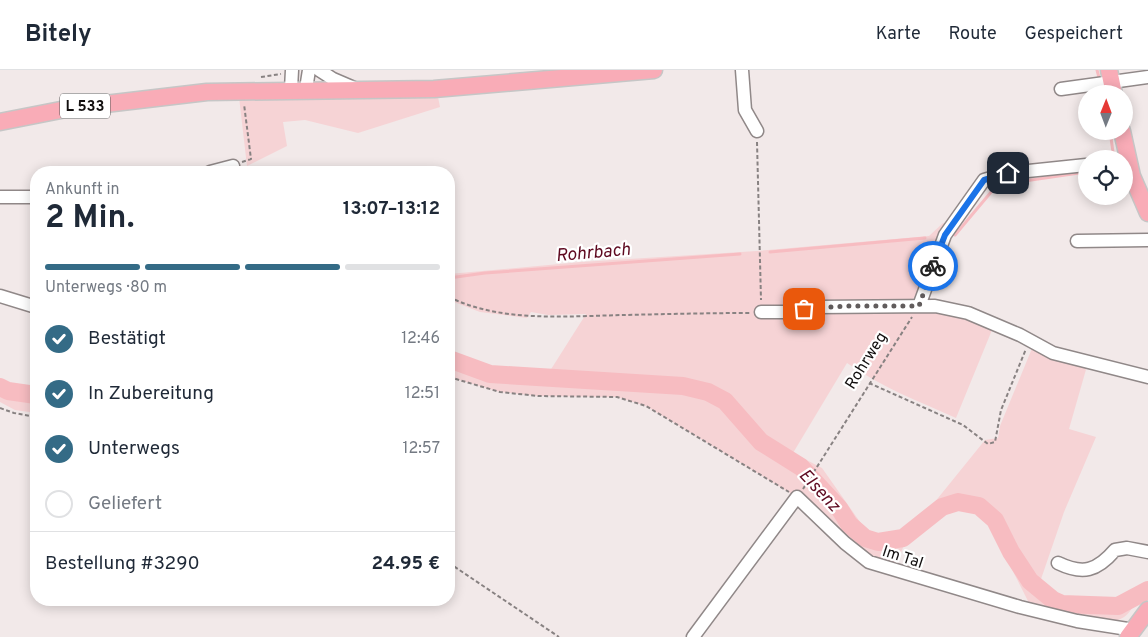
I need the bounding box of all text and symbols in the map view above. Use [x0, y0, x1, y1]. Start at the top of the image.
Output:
text: Bitely [25, 20, 92, 50]
text: Karte [876, 23, 921, 46]
text: Route [949, 23, 997, 46]
text: Gespeichert [1025, 23, 1123, 46]
north arrow [1078, 85, 1132, 140]
map controls [1078, 85, 1133, 205]
road number: L 533 [60, 94, 110, 118]
button: locate [1078, 150, 1133, 205]
pin [987, 152, 1029, 194]
icon: home [994, 159, 1022, 187]
text: Ankunft in [45, 180, 120, 200]
text: 13:07–13:12 [343, 197, 440, 221]
text: 2 Min. [45, 199, 135, 239]
water label: Rohrbach [555, 239, 632, 268]
courier [908, 241, 958, 291]
icon: bike [919, 252, 947, 280]
text: Unterwegs · 80 m [45, 278, 167, 298]
pin [783, 288, 825, 330]
icon: bag [790, 295, 818, 323]
icon: check [45, 325, 73, 353]
text: Bestätigt [88, 327, 166, 351]
text: 12:46 [401, 329, 440, 349]
street label: Rohrweg [841, 329, 892, 393]
icon: check [45, 380, 73, 408]
text: In Zubereitung [88, 382, 214, 406]
text: 12:51 [405, 384, 440, 404]
icon: check [45, 435, 73, 463]
text: Unterwegs [88, 437, 180, 461]
text: 12:57 [403, 439, 440, 459]
water label: Elsenz [793, 465, 845, 518]
text: Geliefert [88, 492, 162, 516]
street label: Im Tal [879, 542, 925, 574]
text: Bestellung #3290 [45, 552, 200, 576]
text: 24.95 € [371, 552, 440, 576]

